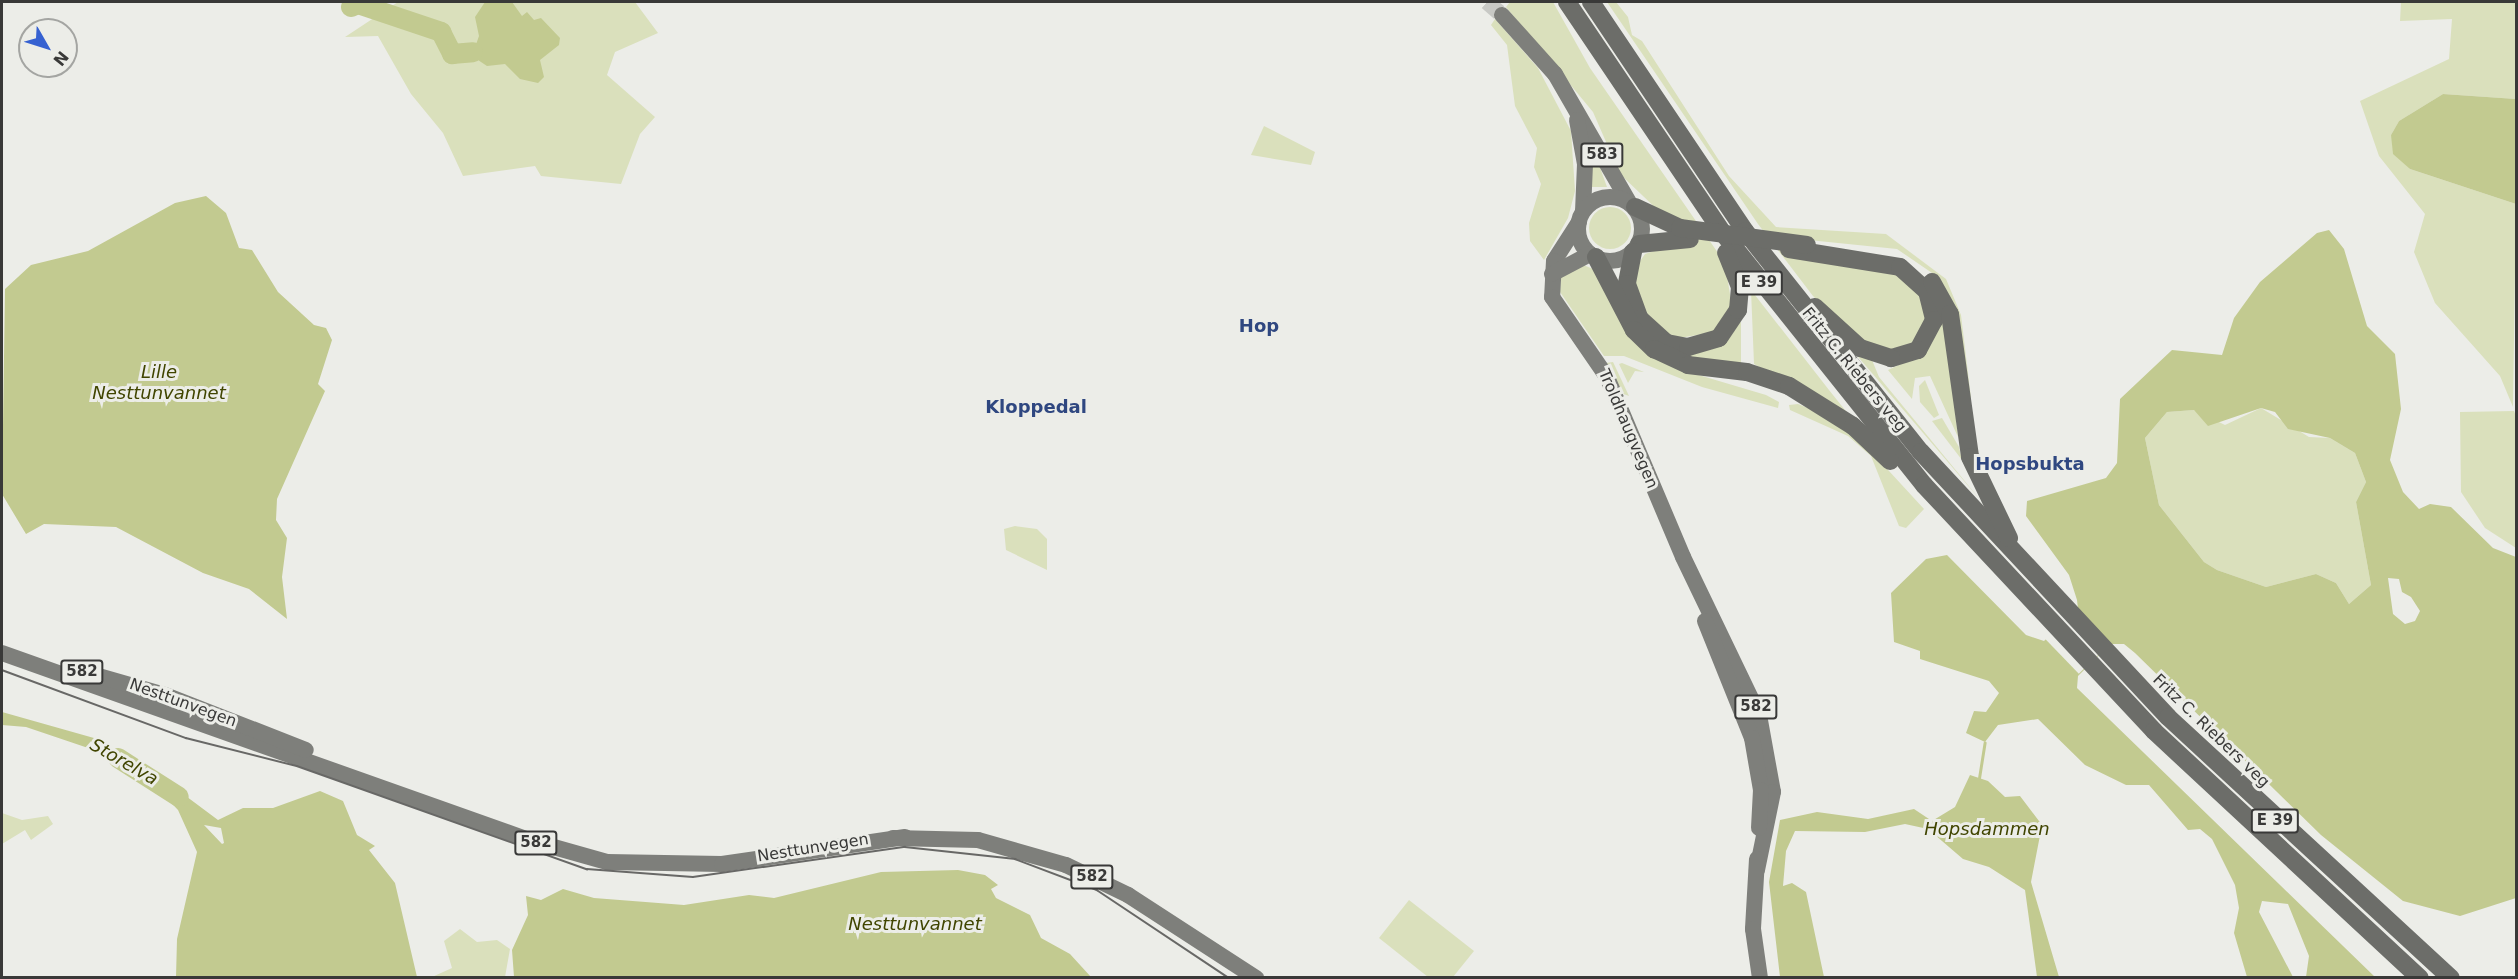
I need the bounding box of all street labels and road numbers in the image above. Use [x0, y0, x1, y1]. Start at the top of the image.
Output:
road number: 583 [1580, 143, 1624, 167]
road number: E 39 [1734, 271, 1784, 295]
street label: Fritz C. Riebers veg [1798, 304, 1910, 436]
street label: Troldhaugvegen [1594, 366, 1662, 492]
road number: 582 [60, 660, 104, 684]
street label: Fritz C. Riebers veg [2149, 670, 2273, 792]
street label: Nesttunvegen [127, 675, 239, 731]
road number: 582 [1734, 695, 1778, 719]
road number: E 39 [2250, 809, 2300, 833]
street label: Nesttunvegen [756, 830, 870, 866]
road number: 582 [514, 831, 558, 855]
road number: 582 [1070, 865, 1114, 889]

